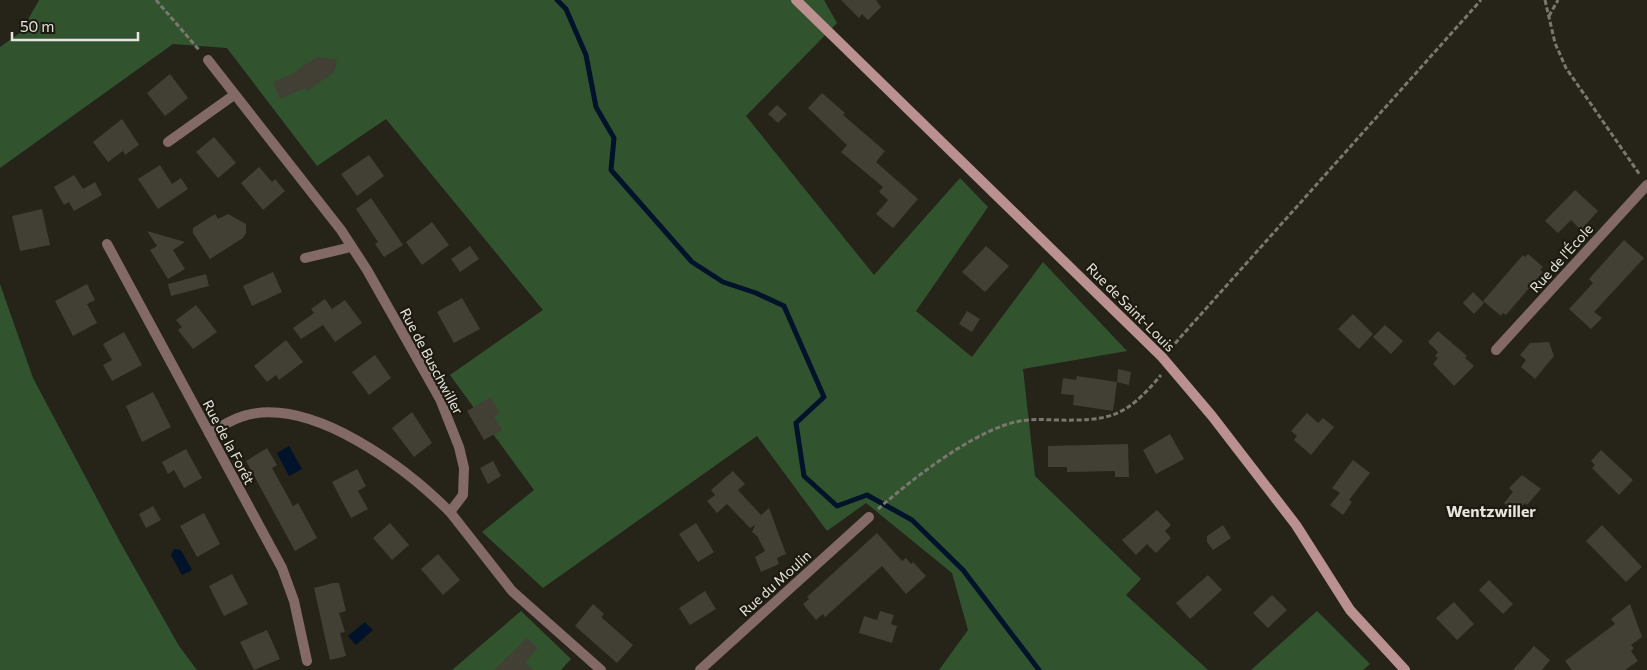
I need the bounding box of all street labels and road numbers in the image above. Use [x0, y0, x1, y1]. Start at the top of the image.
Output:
street label: Rue de l'École [1526, 220, 1596, 296]
street label: Rue de Saint-Louis [1083, 259, 1179, 355]
street label: Rue de Buschwiller [397, 305, 467, 418]
street label: Rue de la Forêt [200, 397, 259, 487]
street label: Rue du Moulin [736, 546, 814, 620]

